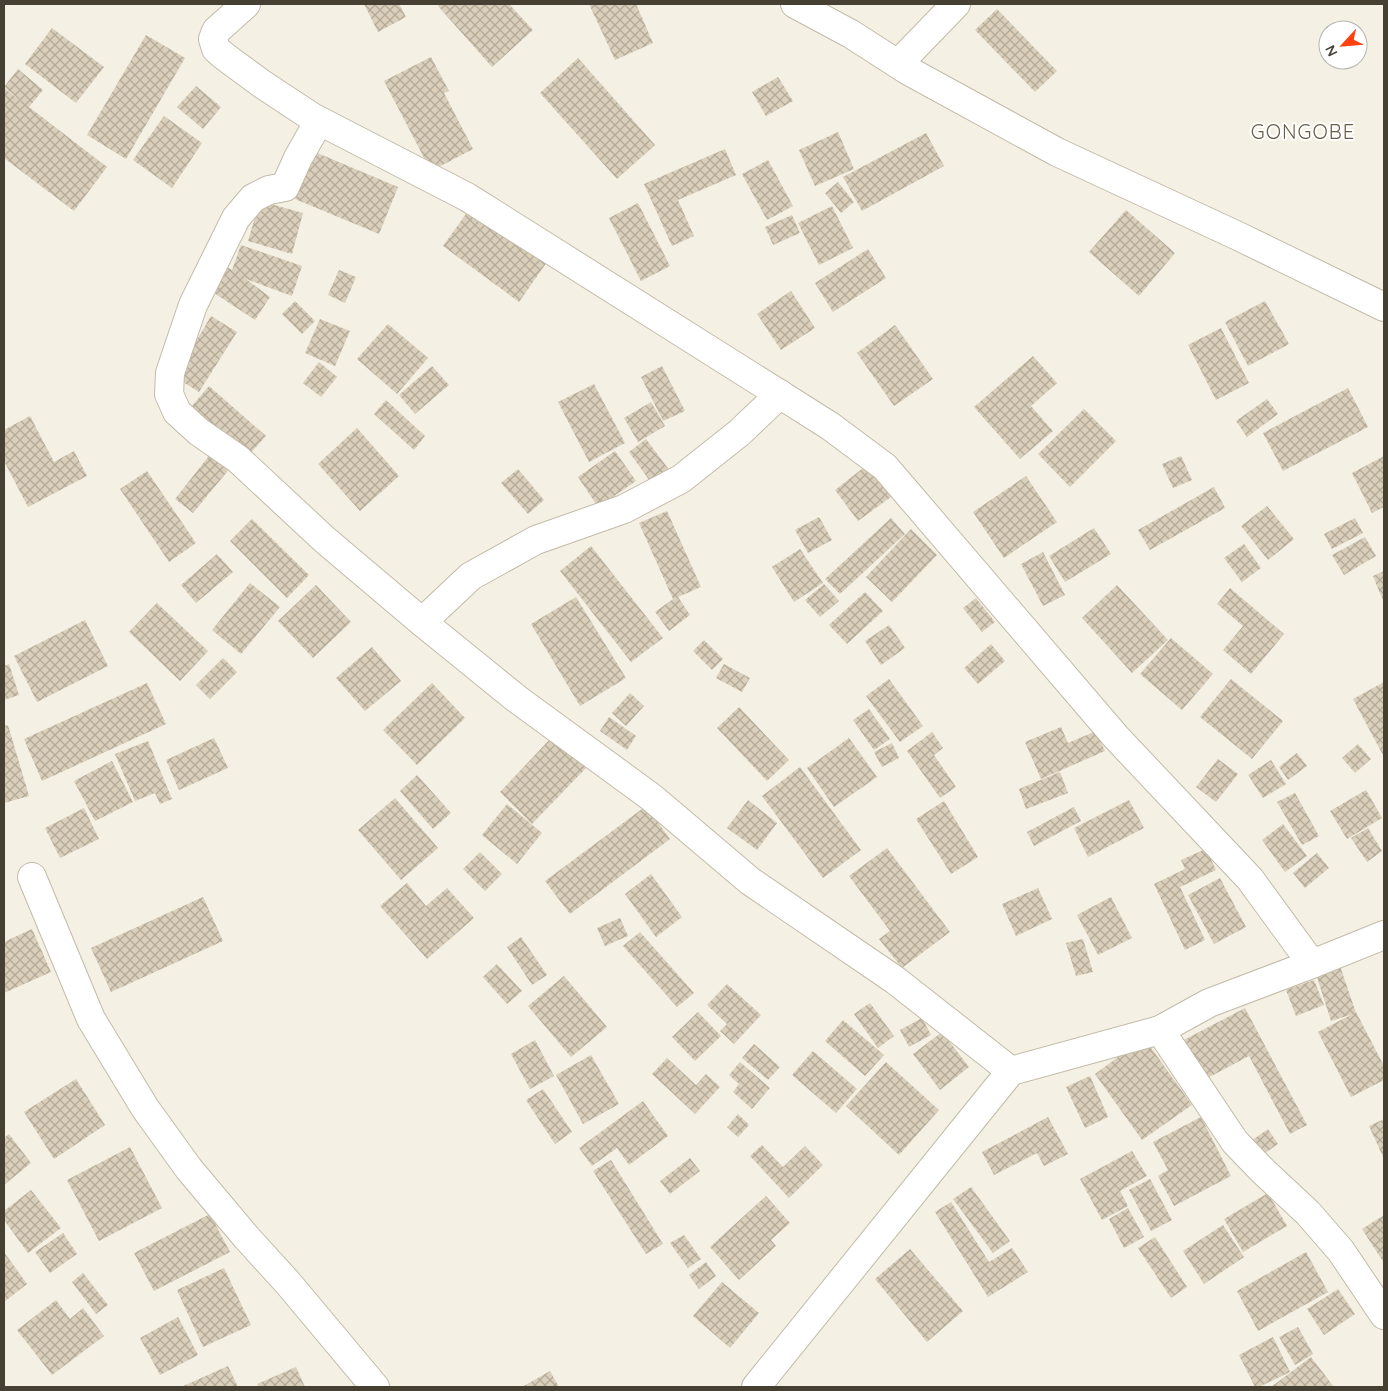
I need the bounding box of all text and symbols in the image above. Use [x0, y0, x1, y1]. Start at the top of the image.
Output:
north arrow [1318, 20, 1368, 70]
text: N [1321, 42, 1342, 59]
district label: GONGOBE [1251, 119, 1355, 144]

